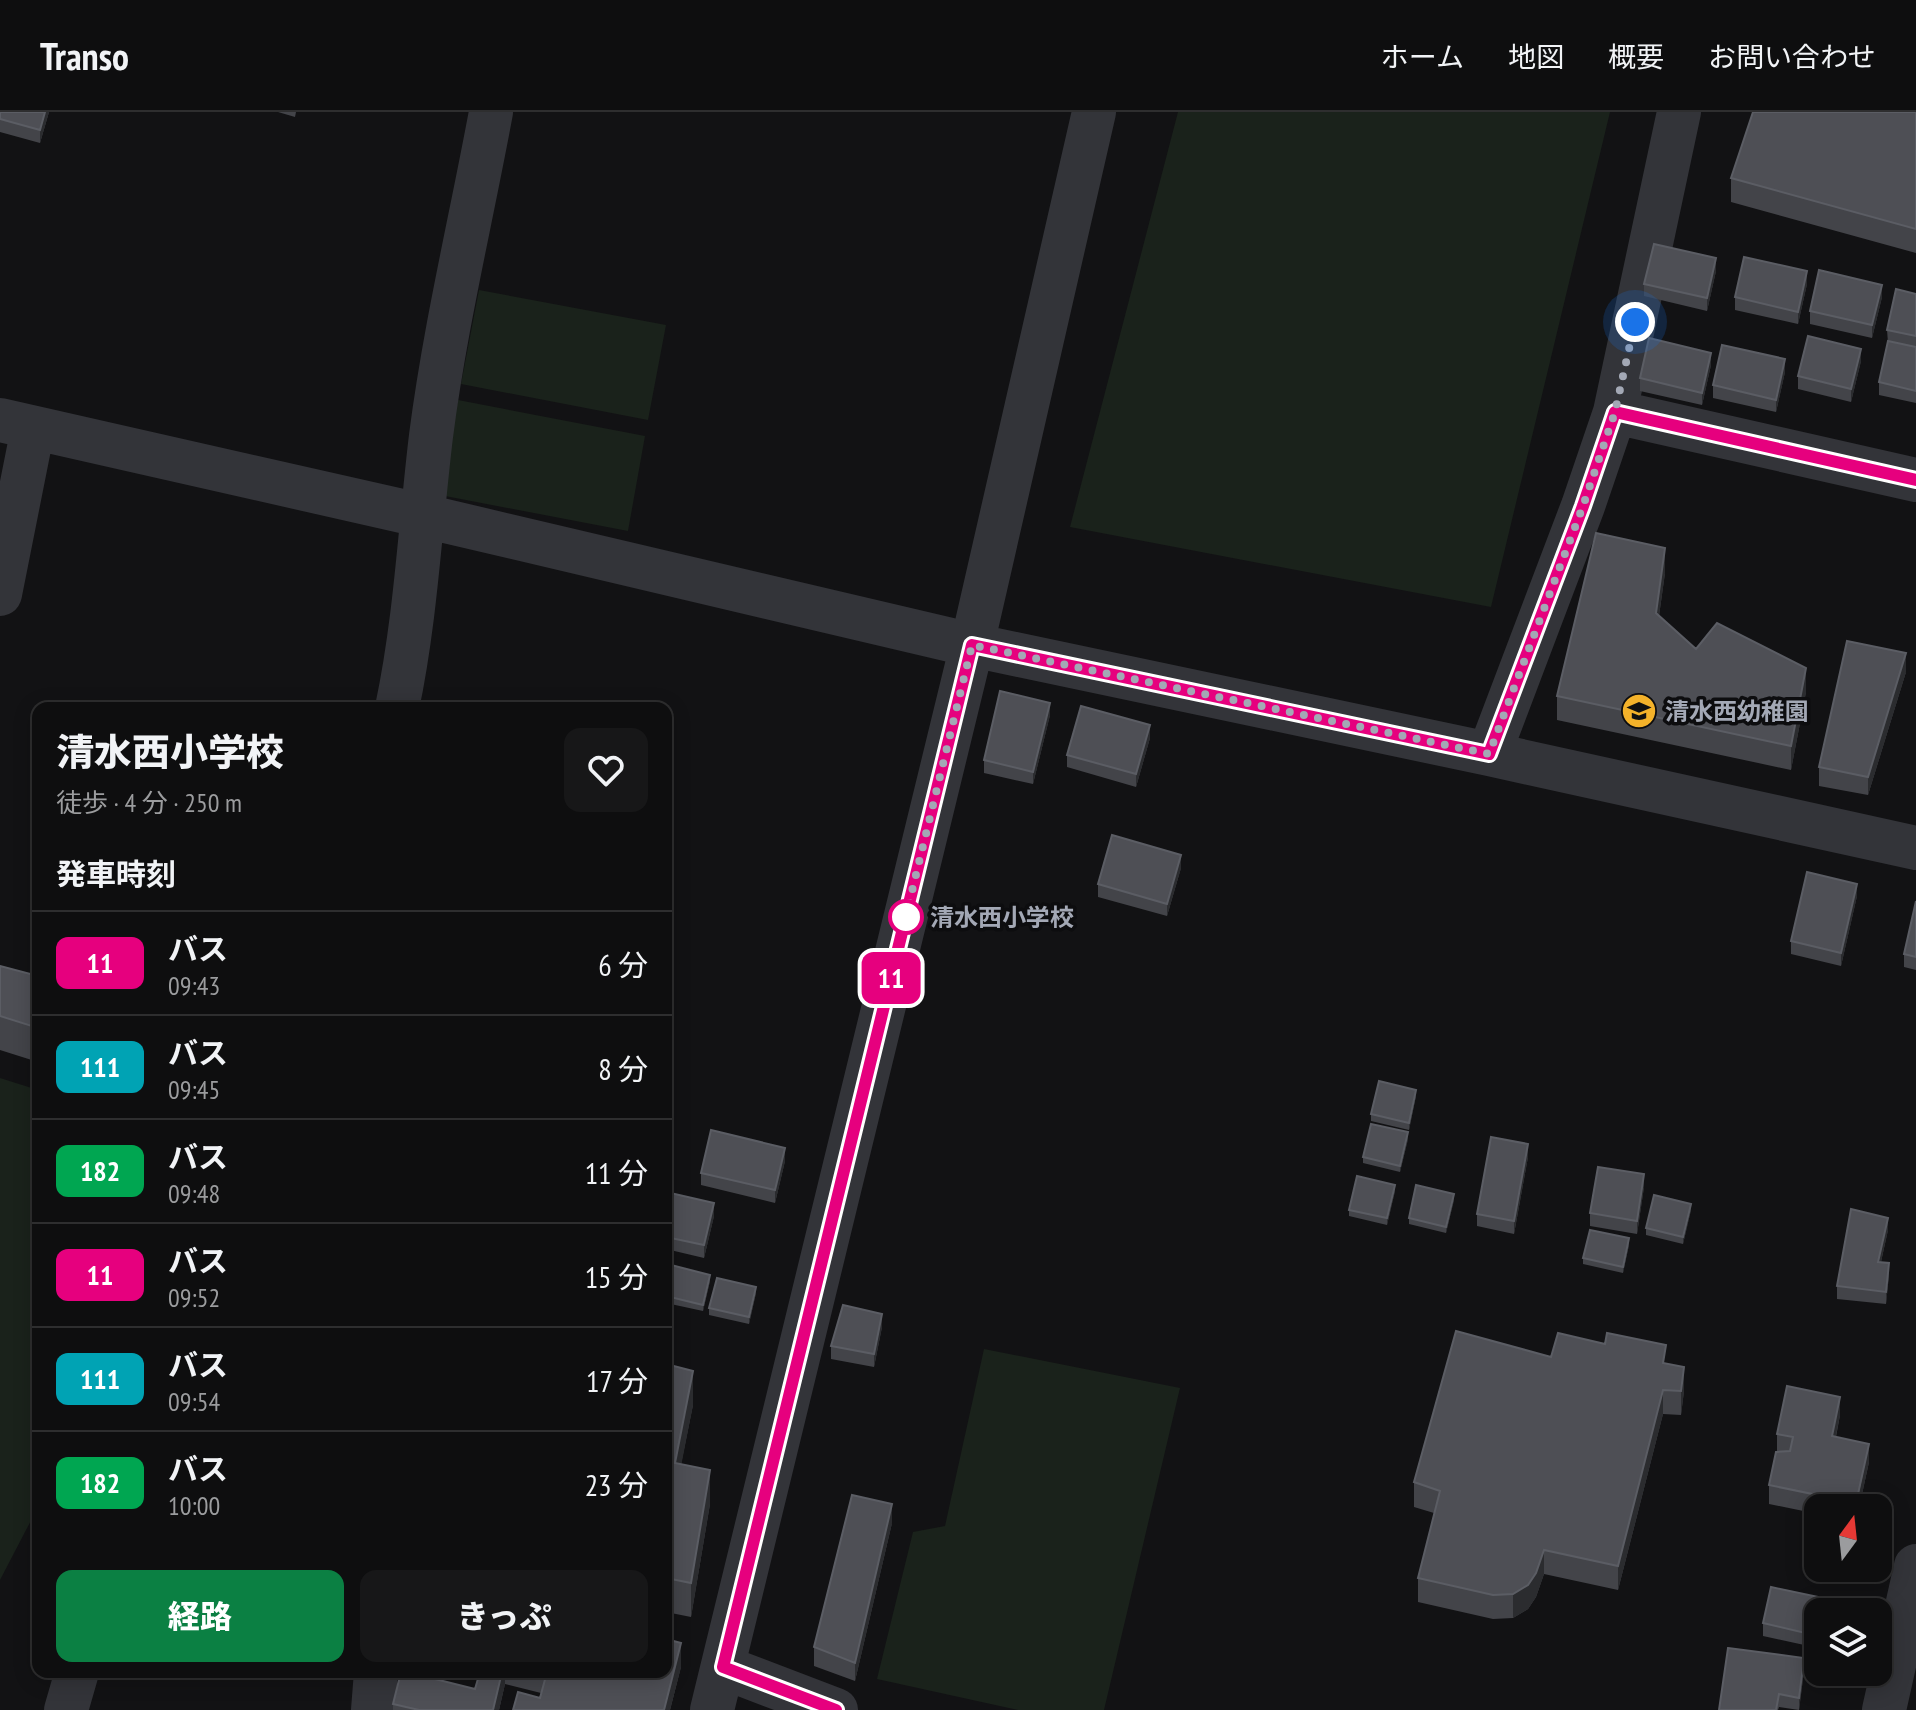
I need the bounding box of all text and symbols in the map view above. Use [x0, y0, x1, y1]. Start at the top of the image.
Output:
text: Transo [40, 31, 129, 80]
text: ホーム [1381, 38, 1464, 75]
text: 地図 [1508, 38, 1564, 75]
text: 概要 [1608, 38, 1664, 75]
text: お問い合わせ [1708, 38, 1876, 75]
your location [1615, 302, 1655, 342]
school or university icon: 清水西幼稚園 [1620, 692, 1658, 730]
place label: 清水西幼稚園 [1665, 696, 1809, 727]
text: 清水西小学校 [56, 727, 284, 776]
button: heart [564, 728, 648, 812]
text: 徒歩 · 4 分 · 250 m [56, 786, 242, 819]
text: 発車時刻 [56, 854, 176, 893]
marker: 清水西小学校 [889, 900, 923, 934]
place label: 清水西小学校 [930, 902, 1074, 933]
text: バス [168, 929, 228, 968]
text: 11 [87, 944, 113, 981]
text: 6 分 [598, 945, 648, 984]
line badge: 11 [855, 952, 927, 1004]
text: 11 [878, 959, 904, 996]
text: 09:43 [168, 969, 220, 1002]
text: バス [168, 1033, 228, 1072]
text: 111 [80, 1048, 120, 1085]
text: 8 分 [598, 1049, 648, 1088]
text: 09:45 [168, 1073, 220, 1106]
text: バス [168, 1137, 228, 1176]
text: 182 [80, 1152, 120, 1189]
text: 11 分 [585, 1153, 648, 1192]
text: 09:48 [168, 1177, 220, 1210]
text: バス [168, 1241, 228, 1280]
text: 11 [87, 1256, 113, 1293]
text: 15 分 [585, 1257, 648, 1296]
text: 09:52 [168, 1281, 220, 1314]
text: バス [168, 1345, 228, 1384]
text: 111 [80, 1360, 120, 1397]
text: 17 分 [586, 1361, 648, 1400]
text: 09:54 [168, 1385, 220, 1418]
text: バス [168, 1449, 228, 1488]
text: 182 [80, 1464, 120, 1501]
text: 23 分 [585, 1465, 648, 1504]
text: 10:00 [168, 1489, 220, 1522]
north arrow [1804, 1494, 1892, 1582]
map controls [1804, 1494, 1892, 1686]
button: 経路 [56, 1570, 344, 1662]
button: きっぷ [360, 1570, 648, 1662]
button: layers [1804, 1598, 1892, 1686]

